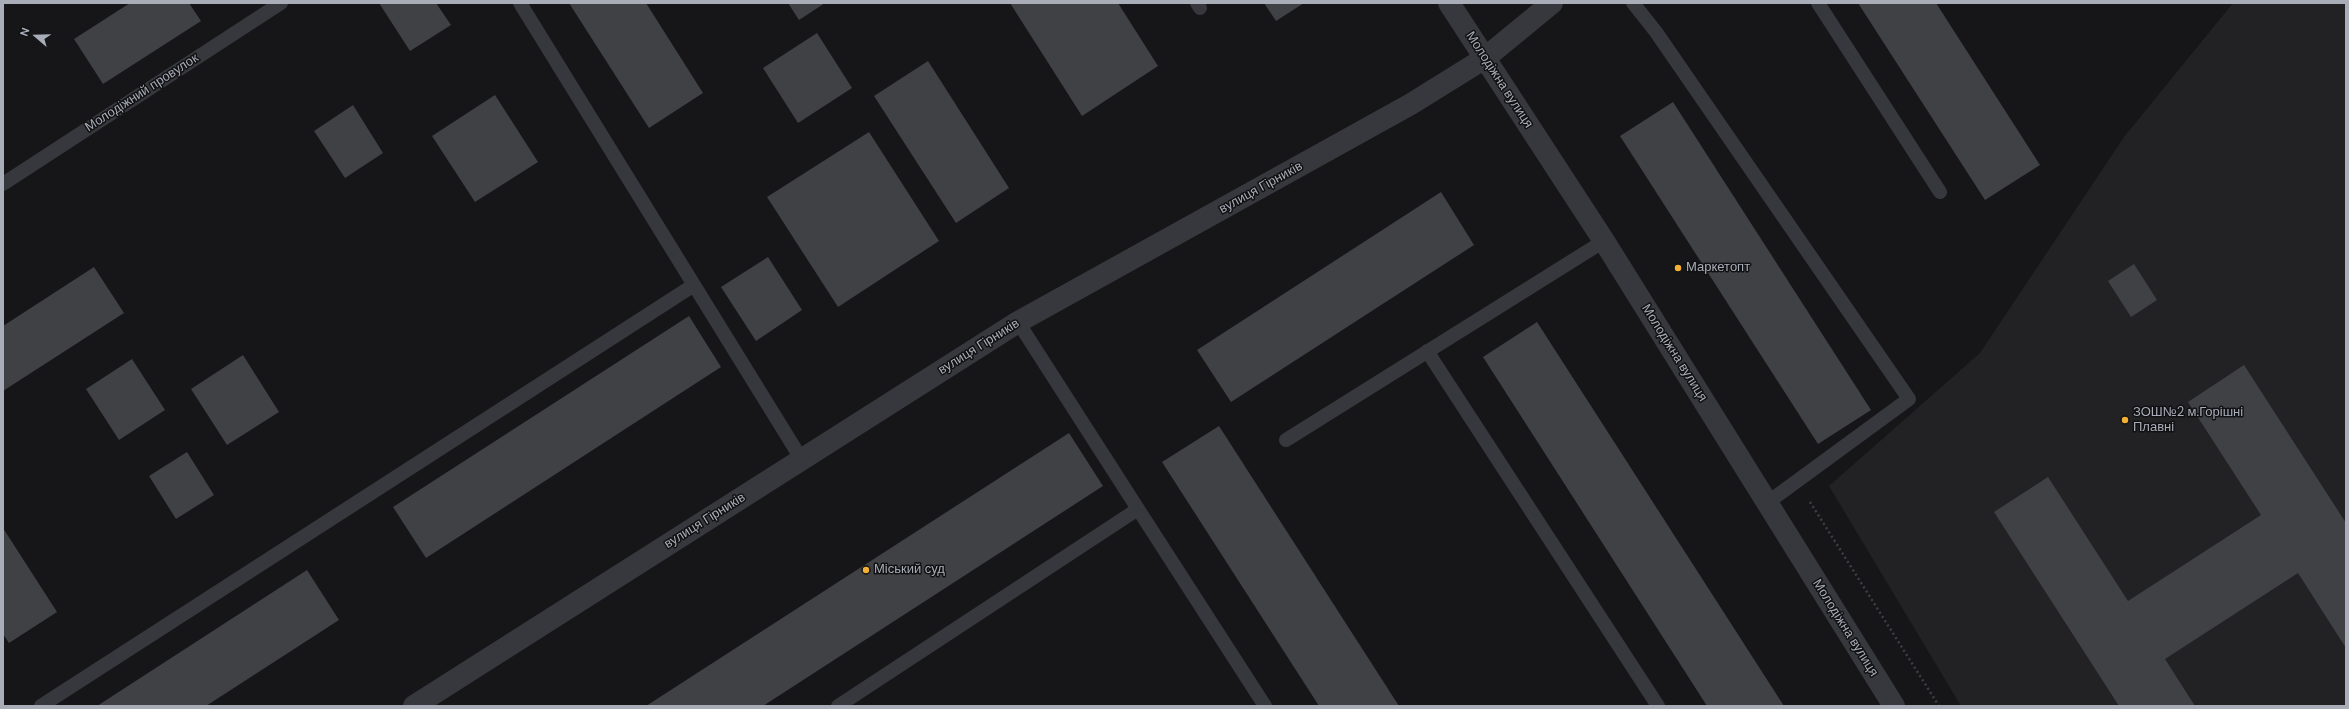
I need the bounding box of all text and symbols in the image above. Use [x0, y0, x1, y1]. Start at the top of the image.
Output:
north arrow [16, 16, 56, 56]
text: N [17, 26, 33, 38]
street label: Молодіжна вулиця [1462, 29, 1536, 131]
street label: Молодіжний провулок [82, 51, 202, 135]
street label: вулиця Гірників [1217, 159, 1305, 217]
place label: Маркетопт [1686, 260, 1750, 276]
marker: Маркетопт [1673, 263, 1683, 273]
street label: Молодіжна вулиця [1638, 301, 1710, 405]
street label: вулиця Гірників [936, 316, 1022, 378]
place label: ЗОШ№2 м.Горішні Плавні [2133, 405, 2243, 436]
marker: ЗОШ№2 м.Горішні Плавні [2120, 415, 2130, 425]
street label: вулиця Гірників [662, 490, 748, 552]
place label: Міський суд [874, 562, 945, 578]
marker: Міський суд [861, 565, 871, 575]
street label: Молодіжна вулиця [1809, 576, 1881, 680]

